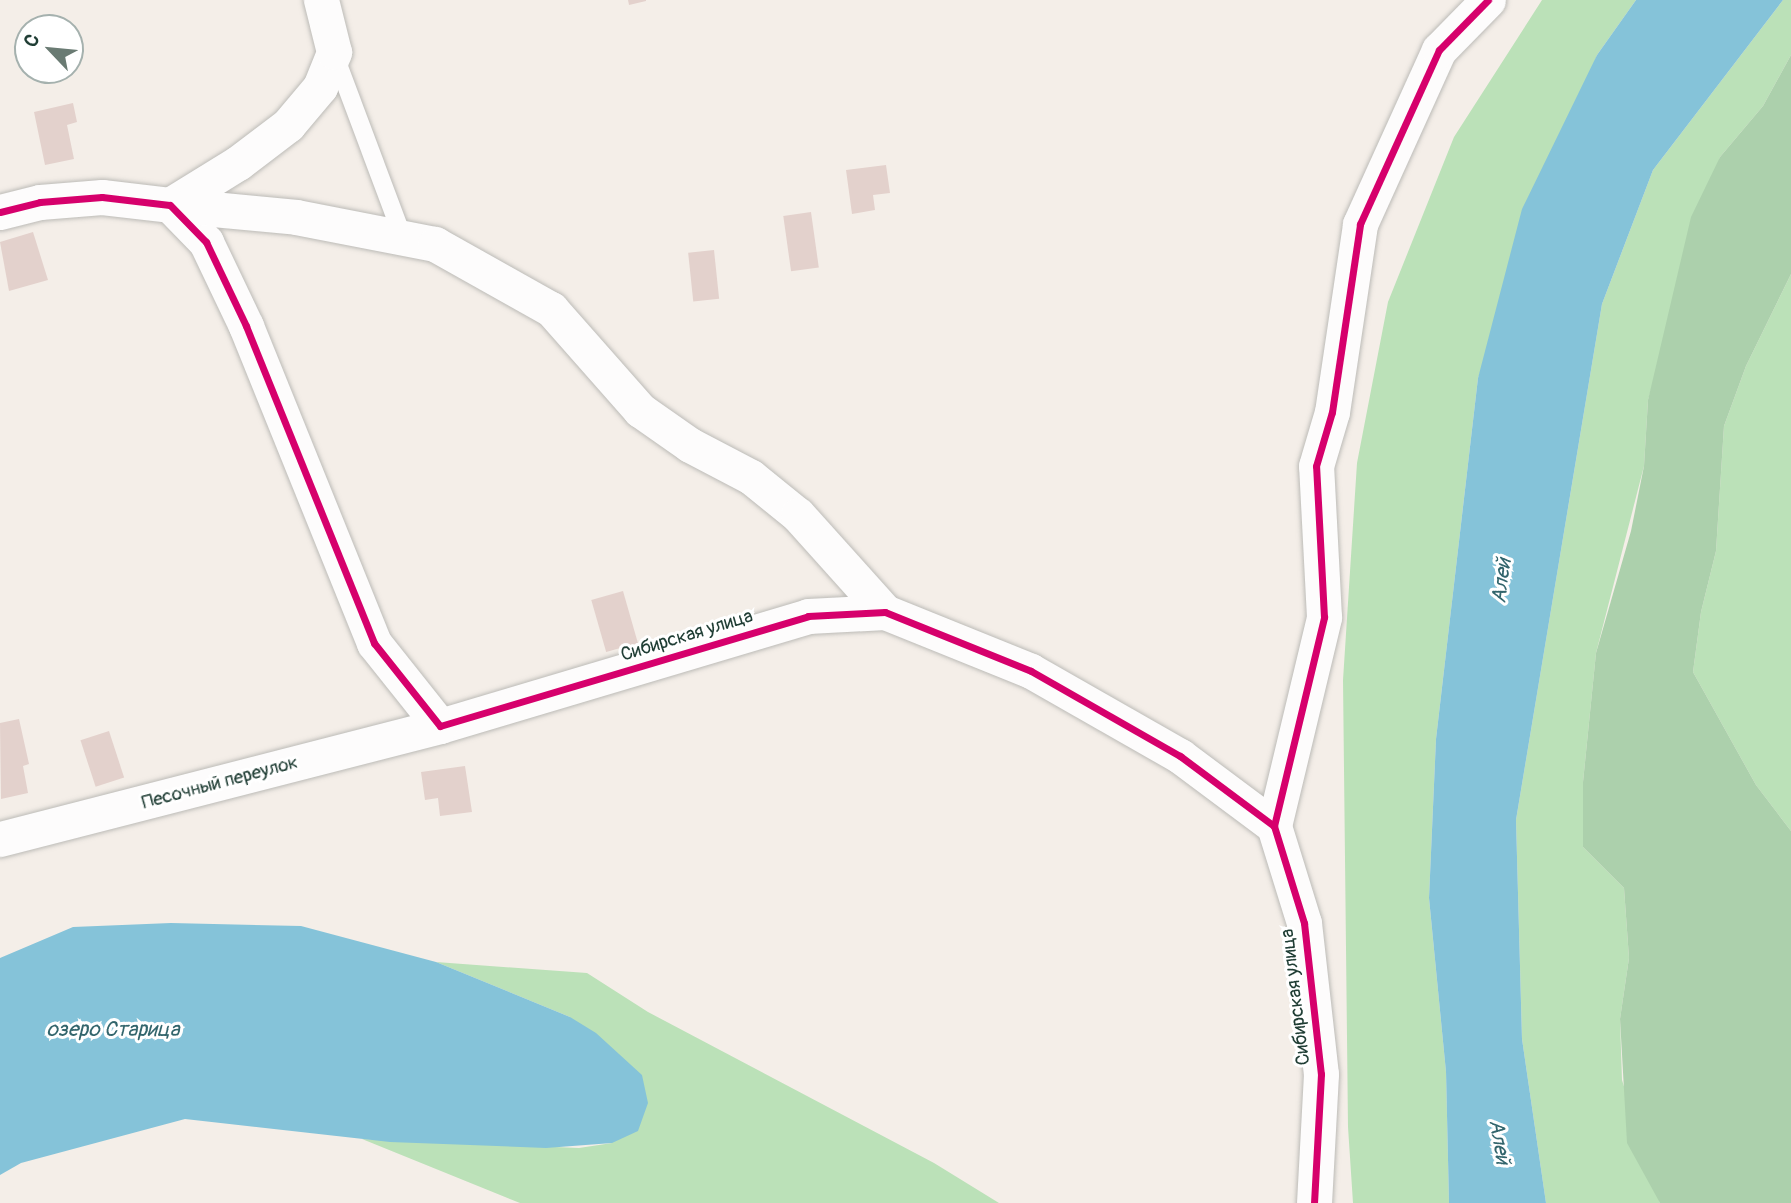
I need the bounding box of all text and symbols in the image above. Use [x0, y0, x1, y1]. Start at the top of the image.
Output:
north arrow [14, 14, 84, 84]
text: С [19, 30, 45, 51]
water label: Алей [1487, 557, 1517, 605]
street label: Сибирская улица [618, 605, 756, 667]
street label: Песочный переулок [139, 751, 301, 815]
street label: Сибирская улица [1276, 928, 1316, 1066]
water label: озеро Старица [47, 1017, 179, 1043]
water label: Алей [1483, 1118, 1515, 1166]

